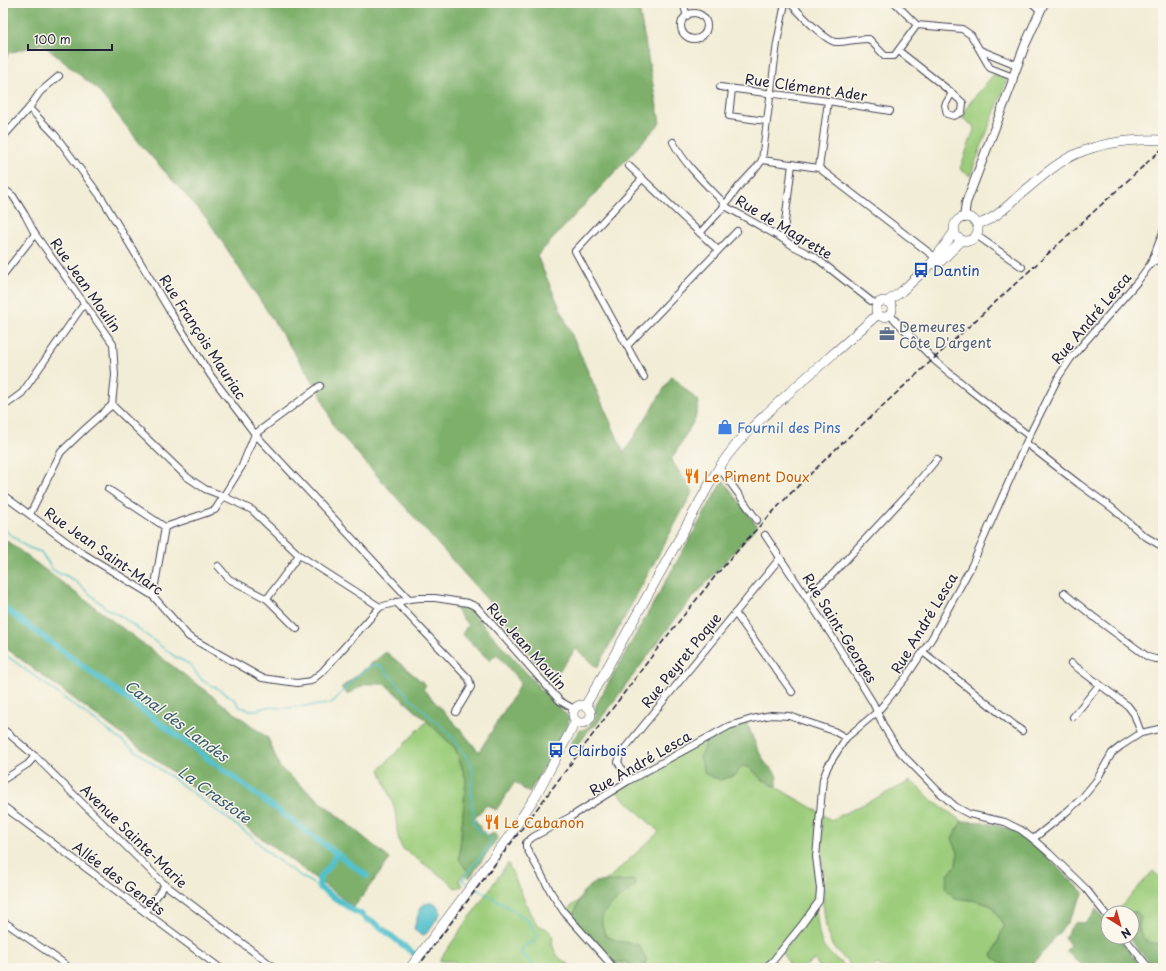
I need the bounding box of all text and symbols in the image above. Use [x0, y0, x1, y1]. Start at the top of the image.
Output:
scale bar [28, 26, 112, 52]
text: 100 m [34, 30, 71, 48]
street label: Rue Clément Ader [744, 68, 869, 106]
street label: Rue de Magrette [732, 190, 836, 264]
street label: Rue Jean Moulin [46, 234, 126, 336]
place label: Dantin [933, 260, 980, 281]
bus stop icon: Dantin [912, 261, 930, 279]
street label: Rue André Lesca [1046, 267, 1136, 369]
street label: Rue François Mauriac [155, 270, 251, 404]
place label: Demeures Côte D'argent [899, 316, 992, 353]
office icon: Demeures Côte D'argent [878, 325, 896, 343]
place label: Fournil des Pins [737, 417, 841, 438]
shop icon: Fournil des Pins [716, 418, 734, 436]
place label: Le Piment Doux [704, 466, 810, 487]
restaurant icon: Le Piment Doux [683, 467, 701, 485]
street label: Rue Jean Saint-Marc [40, 502, 168, 600]
street label: Rue André Lesca [886, 568, 963, 677]
street label: Rue Saint-Georges [798, 569, 882, 687]
street label: Rue Jean Moulin [482, 598, 572, 694]
street label: Rue Peyret Poque [636, 608, 726, 712]
water label: Canal des Landes [120, 673, 235, 767]
street label: Rue André Lesca [585, 725, 695, 801]
place label: Clairbois [568, 740, 627, 761]
bus stop icon: Clairbois [547, 741, 565, 759]
water label: La Crastote [174, 760, 257, 829]
street label: Avenue Sainte-Marie [76, 779, 192, 893]
place label: Le Cabanon [504, 812, 584, 833]
restaurant icon: Le Cabanon [483, 813, 501, 831]
street label: Allée des Genêts [68, 836, 170, 920]
north arrow [1100, 905, 1140, 945]
text: N [1117, 924, 1135, 943]

